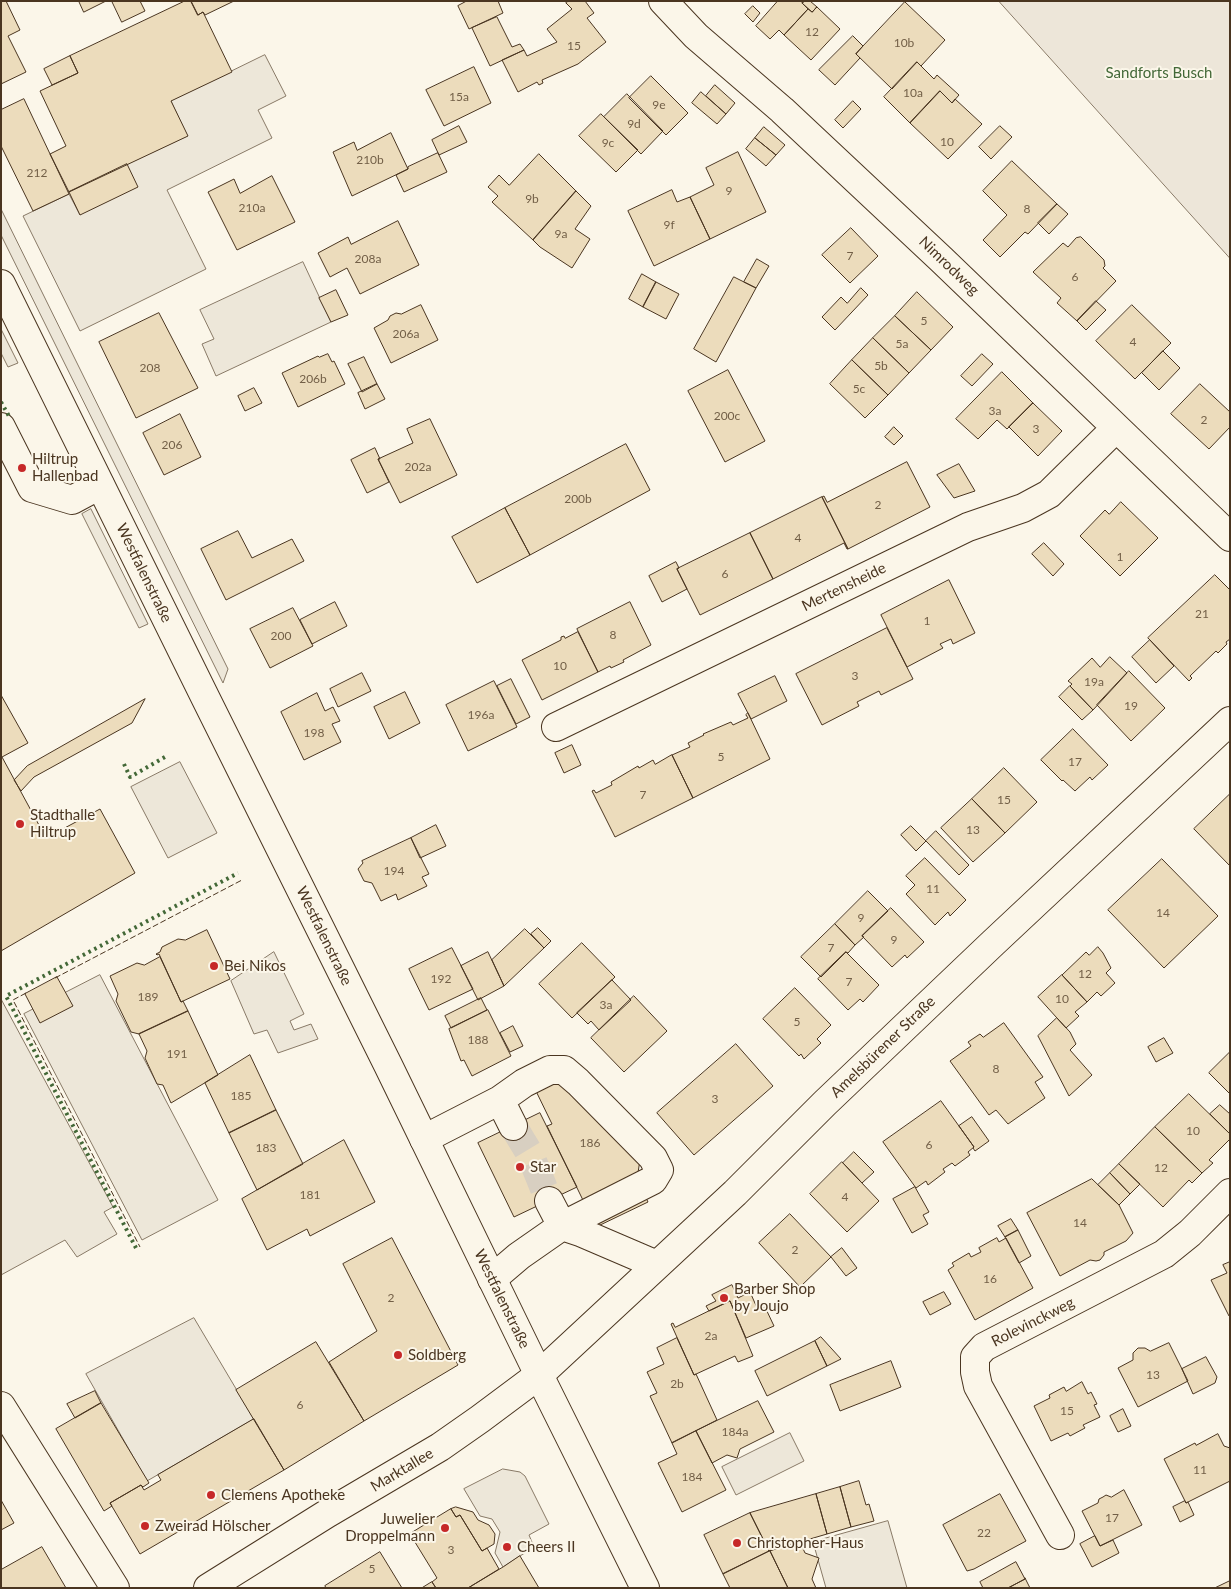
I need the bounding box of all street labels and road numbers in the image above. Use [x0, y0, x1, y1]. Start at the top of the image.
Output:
street label: Nimrodweg [915, 233, 983, 299]
street label: Westfalenstraße [112, 521, 176, 625]
street label: Mertensheide [799, 559, 889, 615]
street label: Westfalenstraße [292, 884, 356, 988]
street label: Amelsbürener Straße [827, 992, 939, 1102]
street label: Westfalenstraße [470, 1247, 534, 1351]
street label: Rolevinckweg [989, 1293, 1077, 1351]
street label: Marktallee [367, 1444, 437, 1496]

